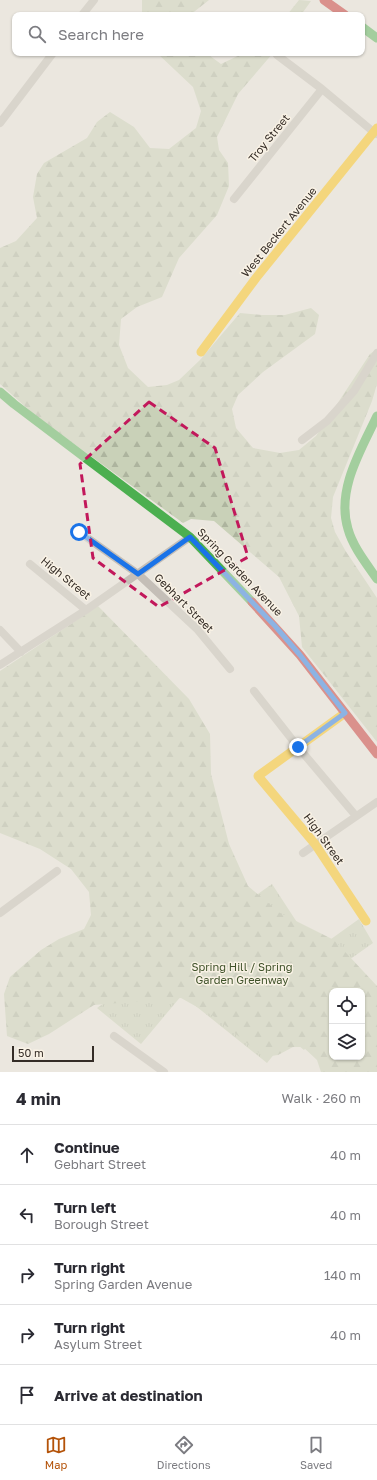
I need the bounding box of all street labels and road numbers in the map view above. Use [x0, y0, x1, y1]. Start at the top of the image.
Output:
street label: Troy Street [245, 111, 292, 164]
street label: West Beckert Avenue [238, 184, 319, 279]
street label: Spring Garden Avenue [195, 525, 286, 618]
street label: High Street [39, 554, 94, 602]
street label: Gebhart Street [152, 570, 217, 635]
street label: High Street [301, 811, 347, 867]

